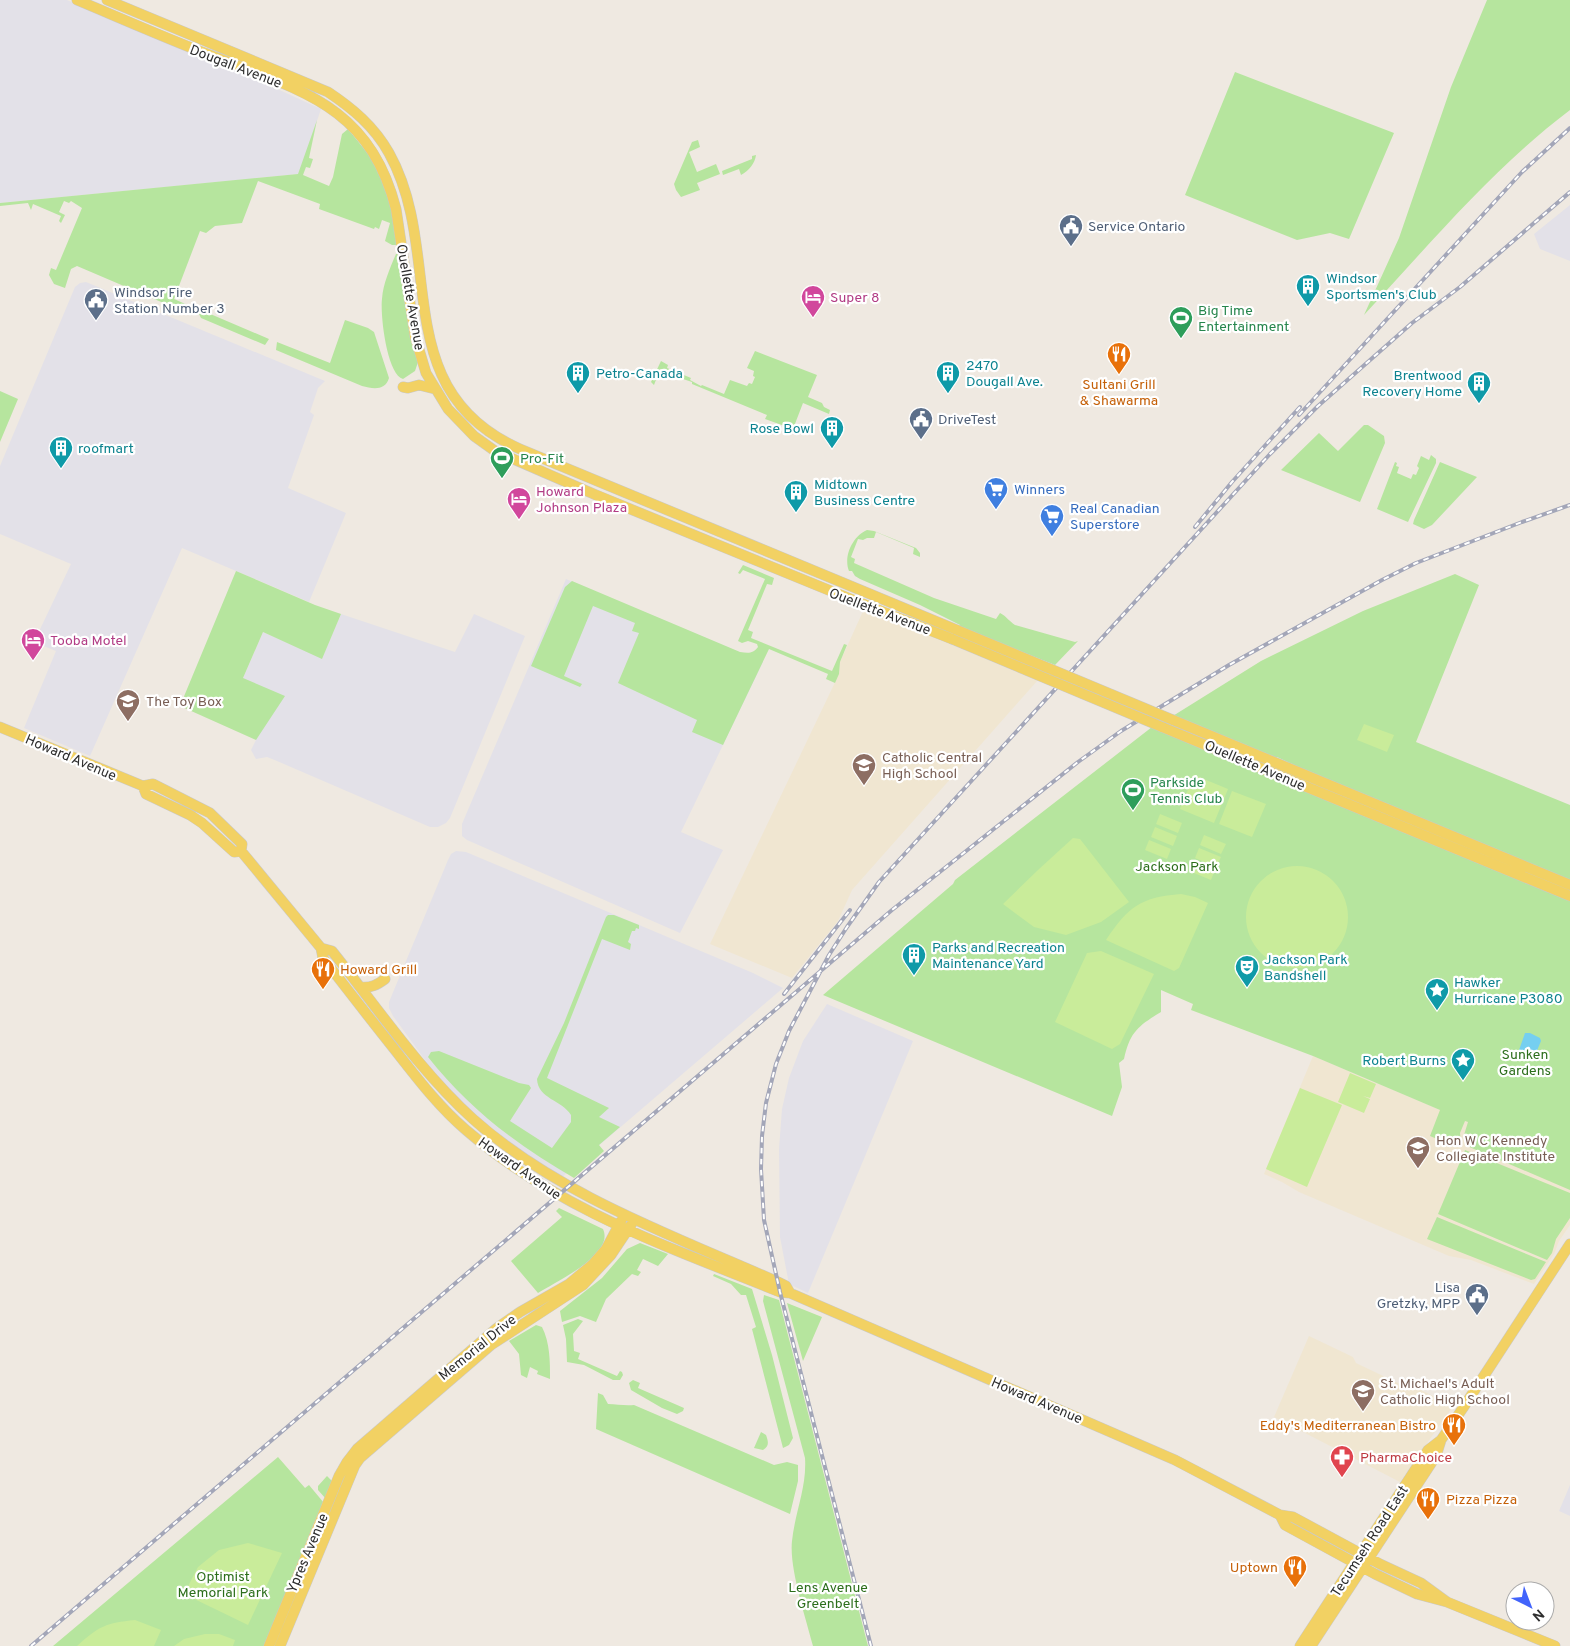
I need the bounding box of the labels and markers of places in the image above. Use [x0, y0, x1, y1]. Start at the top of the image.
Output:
public building icon: Service Ontario [1058, 213, 1084, 247]
place label: Service Ontario [1088, 219, 1186, 236]
place label: Windsor Sportsmen's Club [1326, 271, 1437, 304]
building icon: Windsor Sportsmen's Club [1295, 273, 1321, 307]
hotel icon: Super 8 [800, 284, 826, 318]
place label: Windsor Fire Station Number 3 [114, 285, 225, 318]
public building icon: Windsor Fire Station Number 3 [83, 287, 109, 321]
place label: Super 8 [830, 290, 879, 307]
place label: Big Time Entertainment [1198, 303, 1289, 336]
sports icon: Big Time Entertainment [1168, 305, 1194, 339]
restaurant icon: Sultani Grill & Shawarma [1106, 341, 1132, 375]
place label: 2470 Dougall Ave. [966, 358, 1043, 391]
building icon: Petro-Canada [565, 360, 591, 394]
building icon: 2470 Dougall Ave. [935, 360, 961, 394]
place label: Petro-Canada [596, 366, 683, 383]
place label: Brentwood Recovery Home [1362, 368, 1462, 401]
building icon: Brentwood Recovery Home [1466, 370, 1492, 404]
place label: Sultani Grill & Shawarma [1080, 377, 1158, 410]
public building icon: DriveTest [908, 406, 934, 440]
place label: DriveTest [938, 412, 996, 429]
building icon: Rose Bowl [819, 415, 845, 449]
place label: Rose Bowl [749, 421, 814, 438]
building icon: roofmart [48, 435, 74, 469]
place label: roofmart [78, 441, 134, 458]
sports icon: Pro-Fit [489, 445, 515, 479]
place label: Pro-Fit [520, 451, 564, 468]
supermarket icon: Winners [983, 476, 1009, 510]
place label: Midtown Business Centre [814, 477, 915, 510]
building icon: Midtown Business Centre [783, 479, 809, 513]
place label: Winners [1014, 482, 1065, 499]
place label: Howard Johnson Plaza [536, 484, 627, 517]
hotel icon: Howard Johnson Plaza [506, 486, 532, 520]
place label: Real Canadian Superstore [1070, 501, 1160, 534]
supermarket icon: Real Canadian Superstore [1039, 503, 1065, 537]
hotel icon: Tooba Motel [20, 627, 46, 661]
place label: Tooba Motel [50, 633, 127, 650]
school or university icon: The Toy Box [115, 688, 141, 722]
place label: The Toy Box [146, 694, 222, 711]
place label: Catholic Central High School [882, 750, 982, 783]
school or university icon: Catholic Central High School [851, 752, 877, 786]
place label: Parkside Tennis Club [1150, 775, 1223, 808]
sports icon: Parkside Tennis Club [1120, 777, 1146, 811]
place label: Parks and Recreation Maintenance Yard [932, 940, 1065, 973]
building icon: Parks and Recreation Maintenance Yard [901, 942, 927, 976]
place label: Jackson Park Bandshell [1264, 952, 1348, 985]
theatre icon: Jackson Park Bandshell [1234, 954, 1260, 988]
restaurant icon: Howard Grill [310, 956, 336, 990]
place label: Howard Grill [340, 962, 417, 979]
place label: Hawker Hurricane P3080 [1454, 975, 1563, 1008]
place icon: Hawker Hurricane P3080 [1424, 977, 1450, 1011]
place icon: Robert Burns [1450, 1047, 1476, 1081]
place label: Robert Burns [1362, 1053, 1446, 1070]
place label: Hon W C Kennedy Collegiate Institute [1436, 1133, 1555, 1166]
school or university icon: Hon W C Kennedy Collegiate Institute [1405, 1135, 1431, 1169]
place label: Lisa Gretzky, MPP [1377, 1280, 1460, 1313]
public building icon: Lisa Gretzky, MPP [1464, 1282, 1490, 1316]
place label: St. Michael's Adult Catholic High School [1380, 1376, 1510, 1409]
school or university icon: St. Michael's Adult Catholic High School [1350, 1378, 1376, 1412]
restaurant icon: Eddy's Mediterranean Bistro [1441, 1412, 1467, 1446]
place label: Eddy's Mediterranean Bistro [1260, 1418, 1436, 1435]
pharmacy icon: PharmaChoice [1329, 1444, 1355, 1478]
place label: PharmaChoice [1360, 1450, 1452, 1467]
restaurant icon: Pizza Pizza [1415, 1486, 1441, 1520]
place label: Pizza Pizza [1446, 1492, 1517, 1509]
restaurant icon: Uptown [1282, 1554, 1308, 1588]
place label: Uptown [1230, 1560, 1278, 1577]

